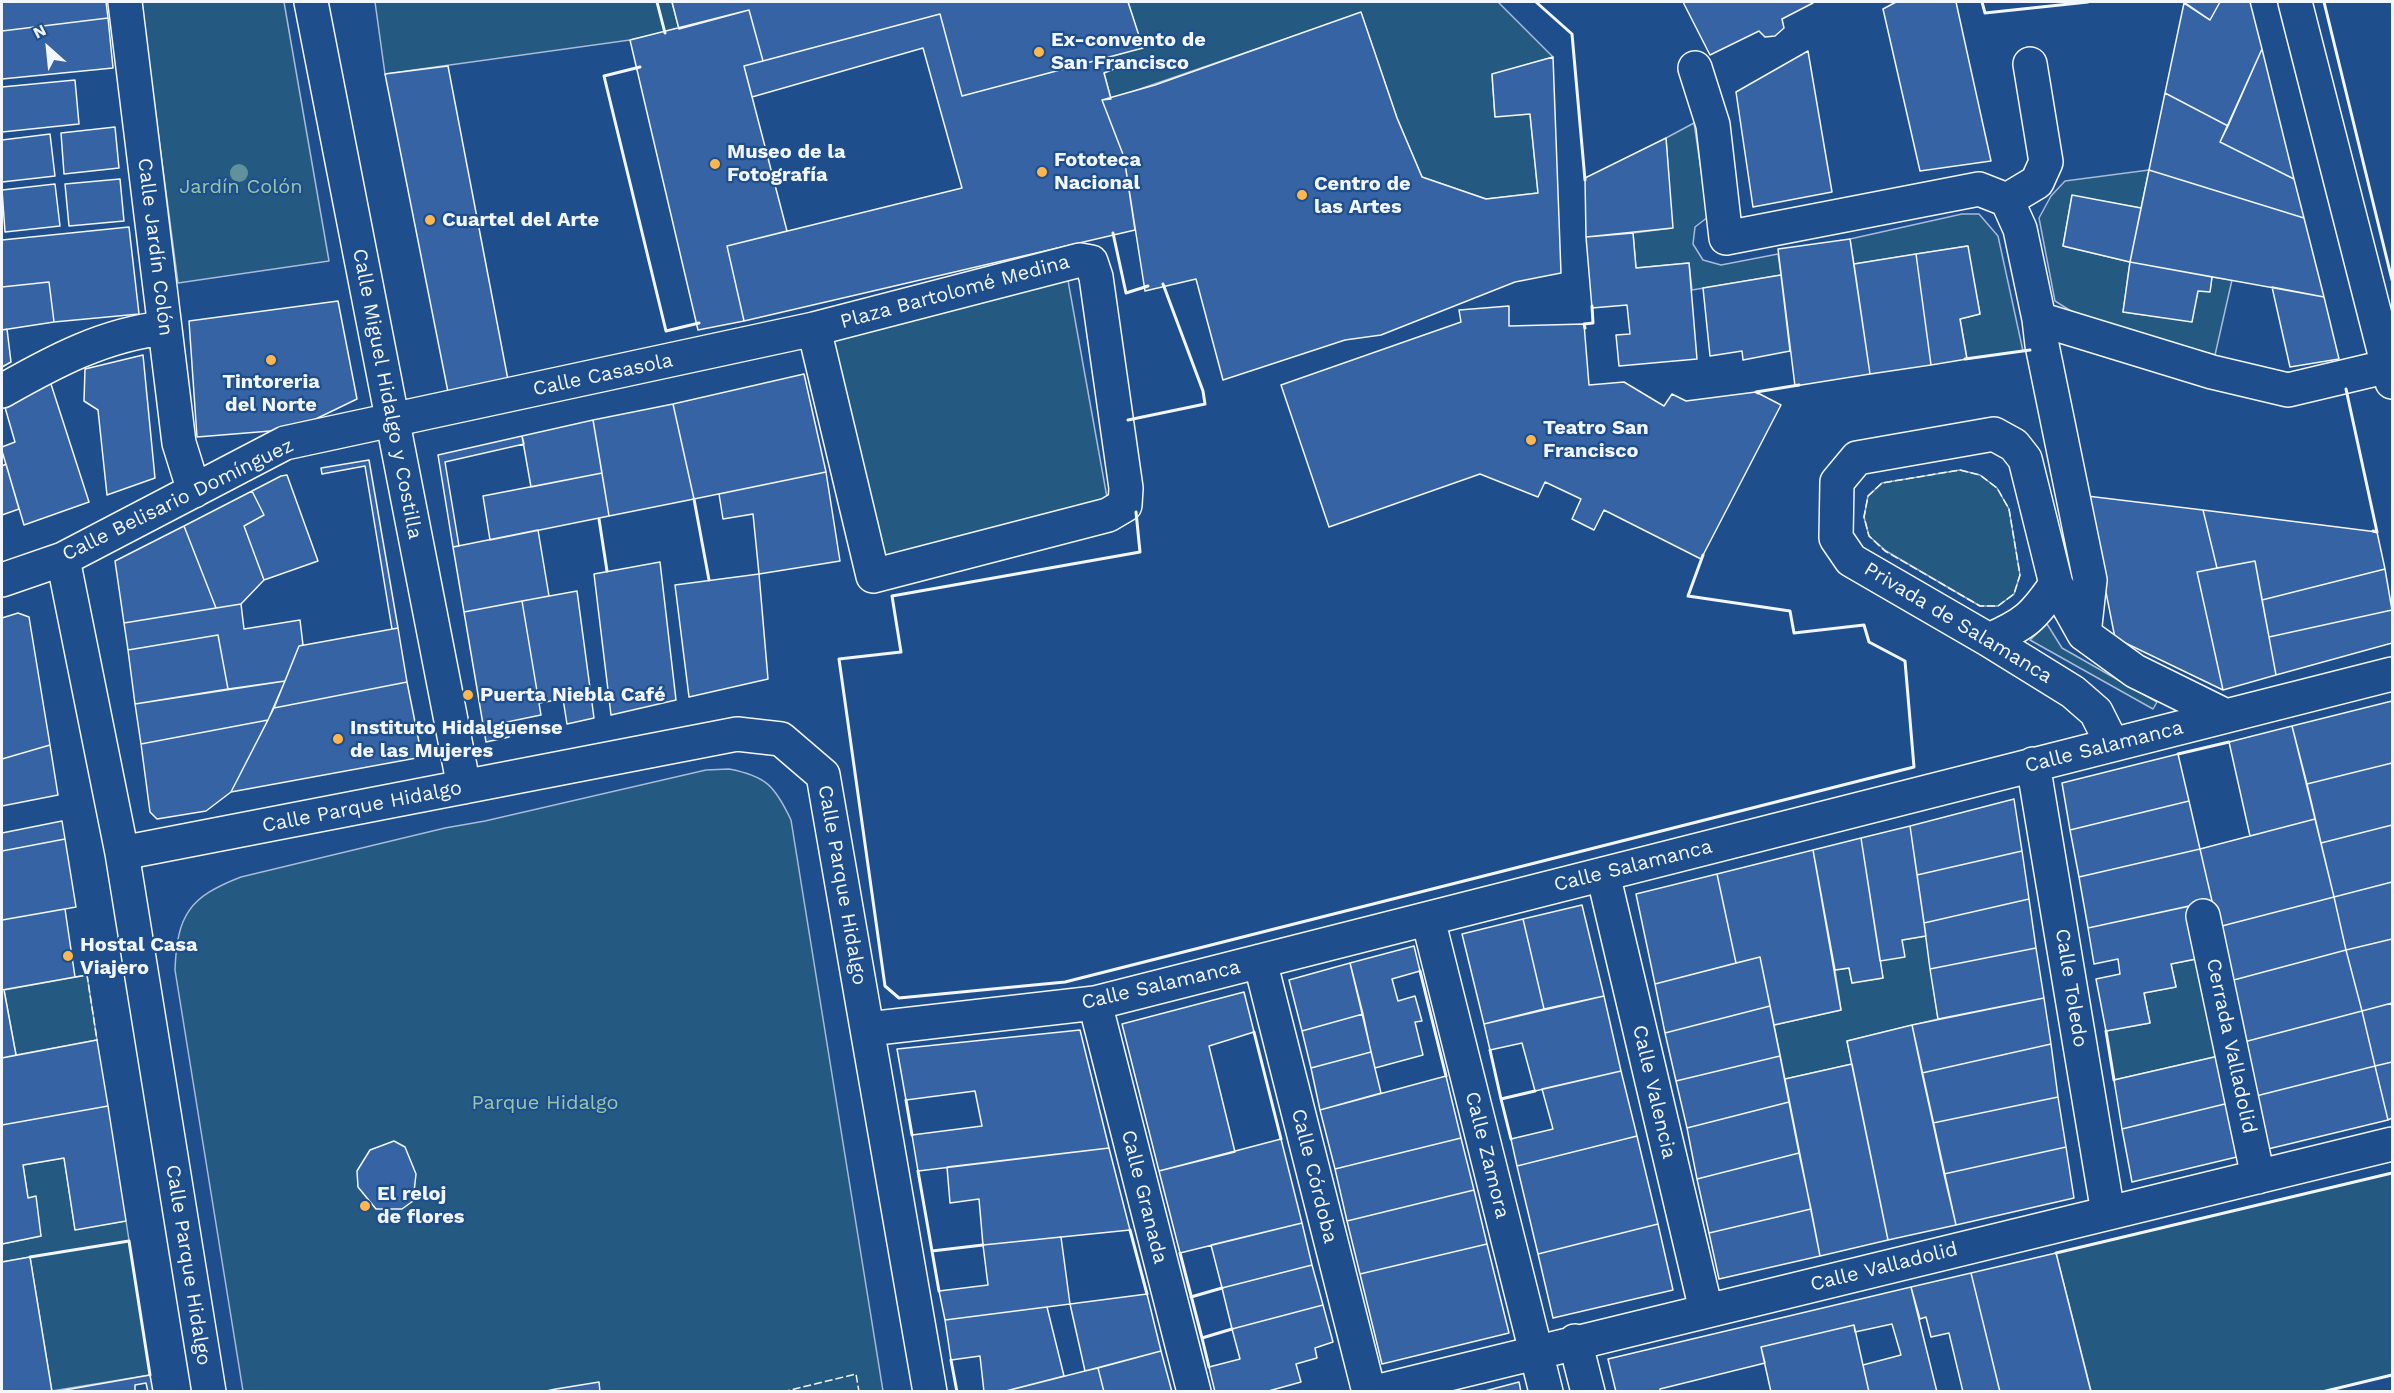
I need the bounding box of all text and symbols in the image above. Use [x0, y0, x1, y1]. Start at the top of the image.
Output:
north arrow [18, 18, 78, 78]
text: N [30, 20, 49, 43]
place label: Ex-convento de San Francisco [1051, 28, 1206, 75]
marker: Ex-convento de San Francisco [1032, 45, 1046, 59]
place label: Museo de la Fotografía [727, 140, 846, 187]
place label: Fototeca Nacional [1054, 148, 1141, 195]
street label: Calle Jardín Colón [132, 157, 178, 337]
marker: Museo de la Fotografía [708, 157, 722, 171]
marker: Fototeca Nacional [1035, 165, 1049, 179]
place label: Centro de las Artes [1314, 172, 1411, 219]
park label: Jardín Colón [179, 175, 303, 199]
marker: Centro de las Artes [1295, 188, 1309, 202]
place label: Cuartel del Arte [442, 208, 599, 232]
marker: Cuartel del Arte [423, 213, 437, 227]
street label: Calle Miguel Hidalgo y Costilla [347, 247, 427, 541]
street label: Plaza Bartolomé Medina [838, 250, 1072, 334]
street label: Calle Casasola [531, 348, 675, 402]
marker: Tintoreria del Norte [264, 353, 278, 367]
place label: Tintoreria del Norte [222, 370, 320, 417]
place label: Teatro San Francisco [1543, 416, 1649, 463]
street label: Calle Belisario Domínguez [58, 433, 298, 567]
marker: Teatro San Francisco [1524, 433, 1538, 447]
street label: Privada de Salamanca [1860, 557, 2056, 689]
place label: Puerta Niebla Café [480, 683, 666, 707]
marker: Puerta Niebla Café [461, 688, 475, 702]
place label: Instituto Hidalguense de las Mujeres [350, 716, 563, 763]
street label: Calle Salamanca [2022, 716, 2186, 778]
marker: Instituto Hidalguense de las Mujeres [331, 732, 345, 746]
street label: Calle Parque Hidalgo [260, 776, 464, 838]
street label: Calle Parque Hidalgo [813, 783, 871, 987]
street label: Calle Salamanca [1551, 835, 1715, 897]
street label: Calle Toledo [2050, 927, 2092, 1049]
place label: Hostal Casa Viajero [80, 933, 198, 980]
marker: Hostal Casa Viajero [61, 949, 75, 963]
street label: Calle Salamanca [1079, 955, 1243, 1015]
street label: Cerrada Valladolid [2201, 956, 2261, 1136]
street label: Calle Valencia [1627, 1023, 1681, 1161]
street label: Calle Zamora [1460, 1089, 1514, 1221]
park label: Parque Hidalgo [471, 1091, 619, 1115]
street label: Calle Córdoba [1286, 1106, 1342, 1246]
street label: Calle Granada [1116, 1128, 1172, 1266]
street label: Calle Parque Hidalgo [160, 1163, 216, 1367]
place label: El reloj de flores [377, 1182, 464, 1229]
marker: El reloj de flores [358, 1199, 372, 1213]
street label: Calle Valladolid [1808, 1237, 1960, 1297]

